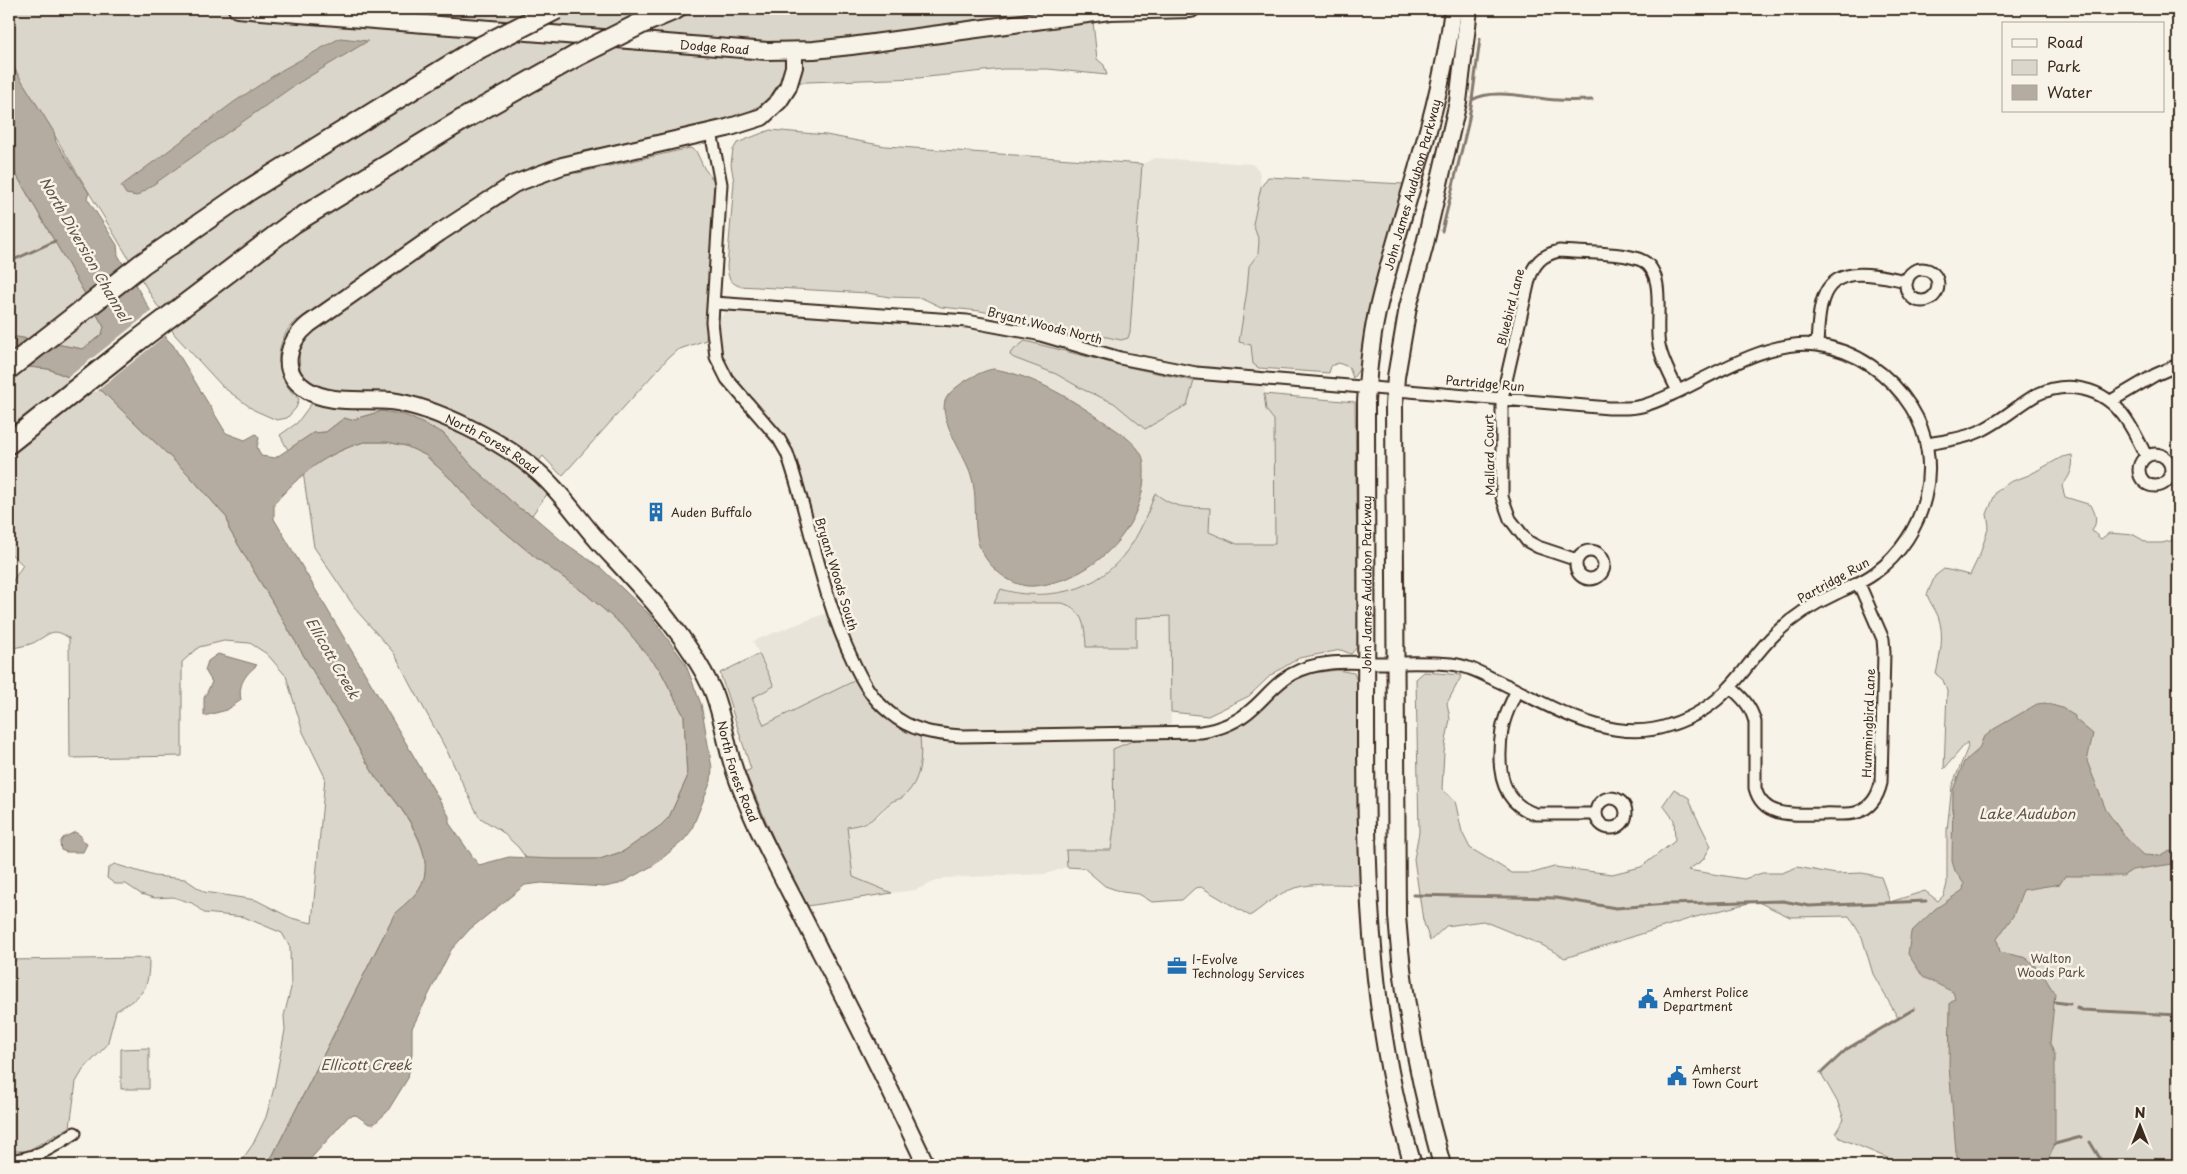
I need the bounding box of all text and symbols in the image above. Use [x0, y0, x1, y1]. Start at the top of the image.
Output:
legend [2002, 22, 2164, 112]
text: Road [2047, 30, 2083, 53]
street label: Dodge Road [679, 35, 750, 59]
text: Park [2047, 54, 2081, 77]
text: Water [2047, 80, 2092, 103]
street label: John James Audubon Parkway [1379, 97, 1445, 272]
water label: North Diversion Channel [35, 173, 136, 327]
street label: Bluebird Lane [1492, 266, 1528, 348]
street label: Bryant Woods North [985, 302, 1105, 348]
street label: Partridge Run [1445, 371, 1525, 395]
street label: North Forest Road [443, 409, 543, 478]
street label: Mallard Court [1479, 414, 1499, 496]
street label: John James Audubon Parkway [1357, 495, 1375, 673]
building icon: Auden Buffalo [645, 501, 667, 523]
place label: Auden Buffalo [671, 503, 752, 521]
street label: Bryant Woods South [811, 515, 863, 633]
street label: Partridge Run [1794, 553, 1872, 607]
water label: Ellicott Creek [301, 613, 366, 704]
street label: Hummingbird Lane [1857, 668, 1879, 778]
street label: North Forest Road [713, 719, 763, 825]
water label: Lake Audubon [1979, 803, 2075, 824]
park label: Walton Woods Park [2017, 949, 2085, 981]
place label: I-Evolve Technology Services [1192, 950, 1305, 982]
office icon: I-Evolve Technology Services [1166, 955, 1188, 977]
place label: Amherst Police Department [1663, 983, 1748, 1015]
public building icon: Amherst Police Department [1637, 988, 1659, 1010]
water label: Ellicott Creek [320, 1054, 413, 1075]
place label: Amherst Town Court [1692, 1060, 1758, 1092]
public building icon: Amherst Town Court [1666, 1065, 1688, 1087]
north arrow [2114, 1102, 2164, 1152]
text: N [2134, 1102, 2146, 1123]

